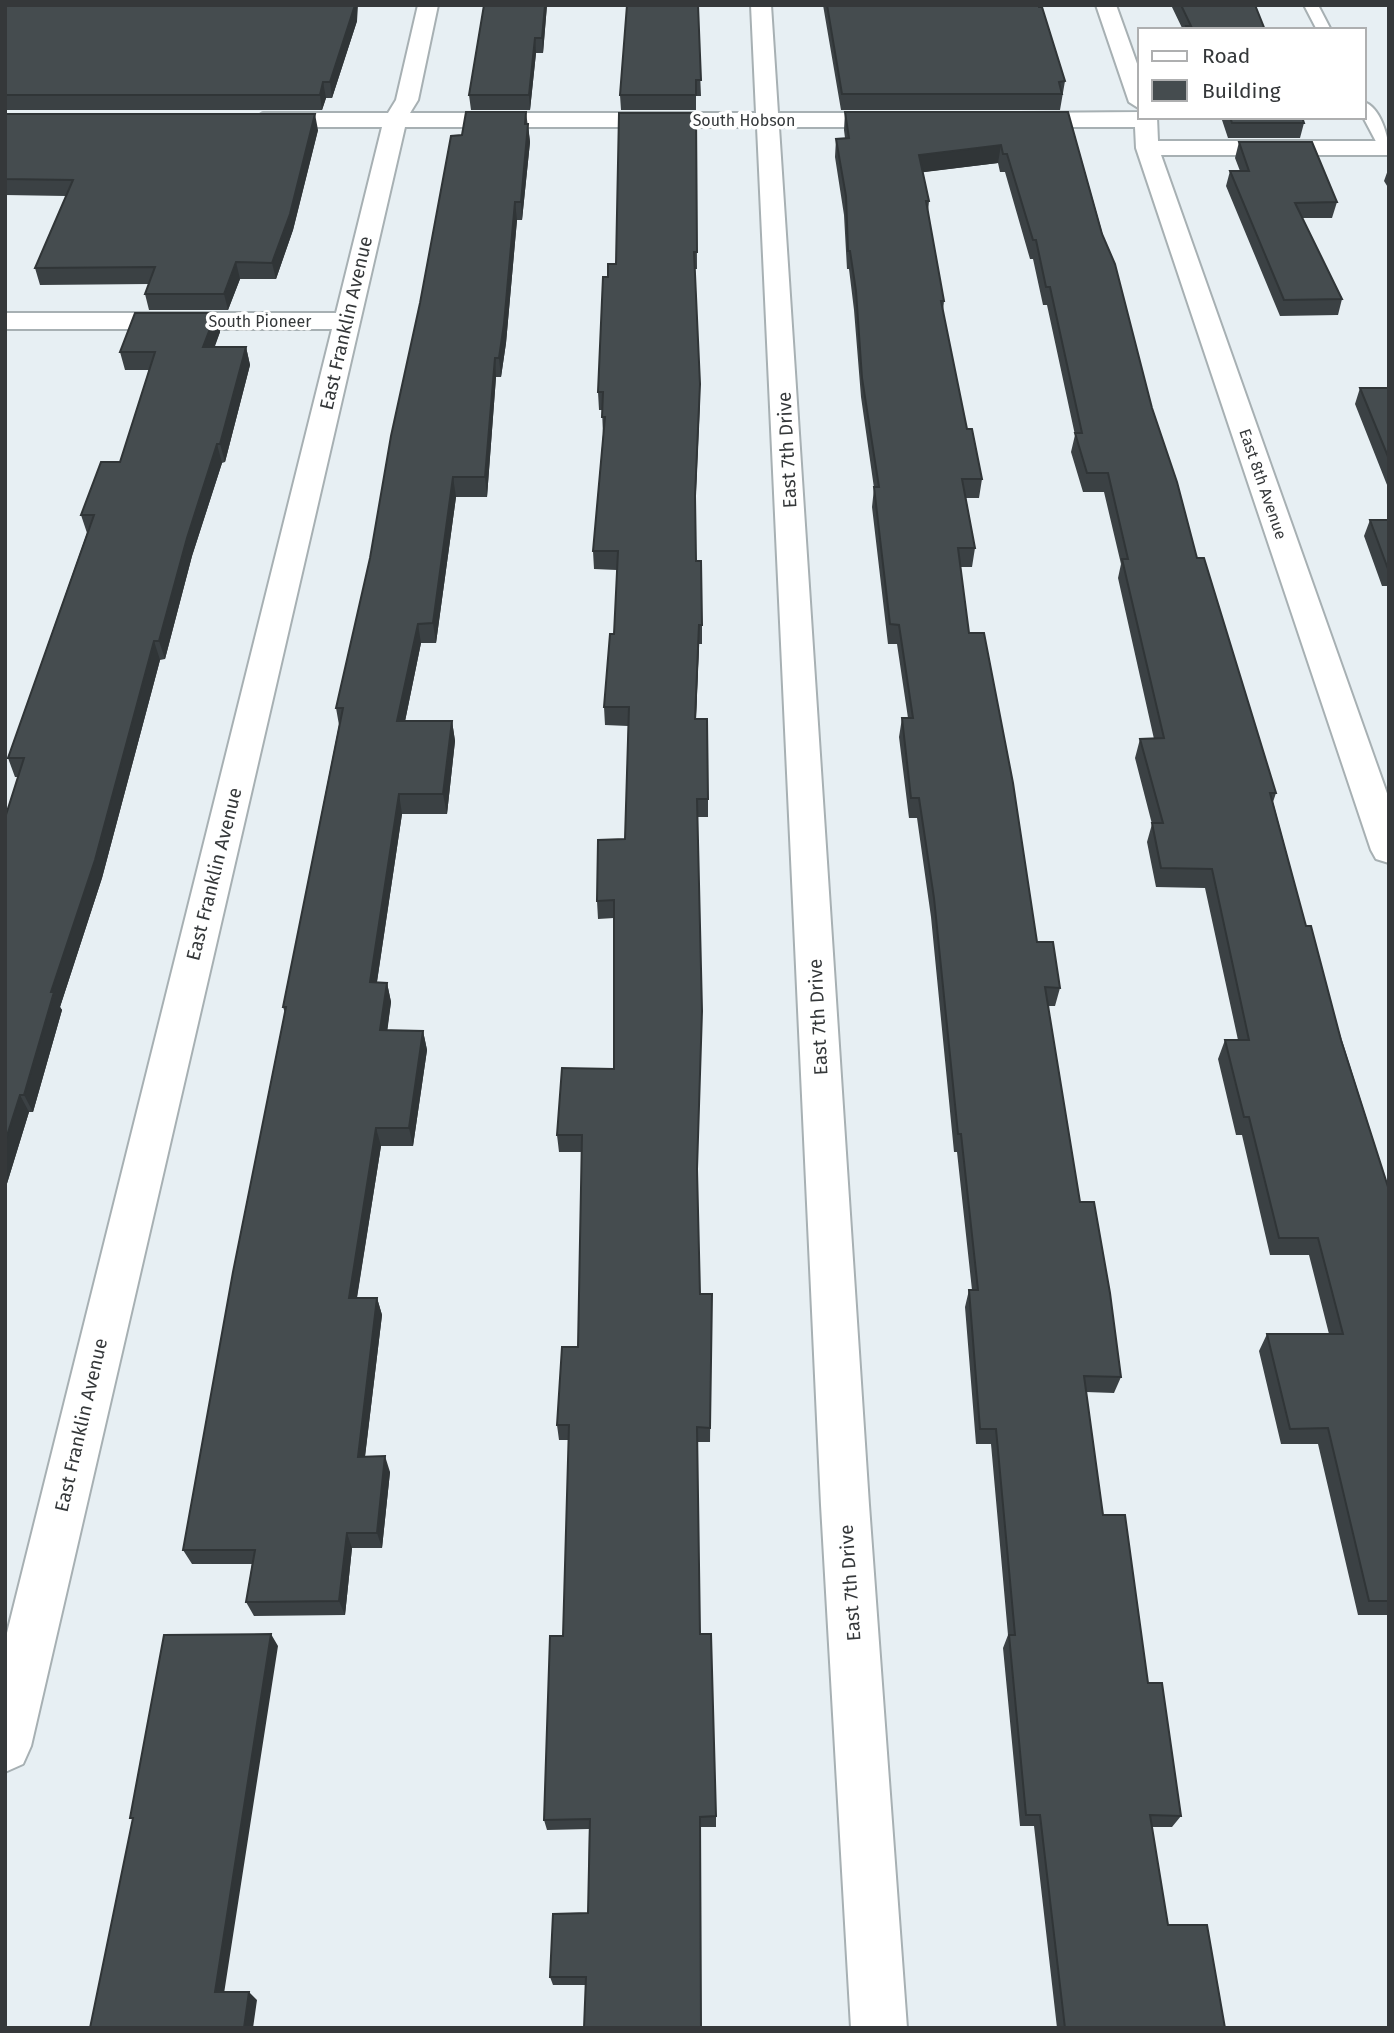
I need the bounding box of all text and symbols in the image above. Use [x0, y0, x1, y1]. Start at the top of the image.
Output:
legend [1138, 28, 1366, 119]
text: Road [1202, 43, 1250, 69]
text: Building [1202, 78, 1281, 104]
street label: South Hobson [693, 111, 795, 130]
street label: East Franklin Avenue [315, 234, 377, 412]
street label: South Pioneer [209, 312, 312, 331]
street label: East 7th Drive [772, 391, 802, 509]
street label: East 8th Avenue [1235, 426, 1291, 542]
street label: East Franklin Avenue [181, 785, 247, 963]
street label: East 7th Drive [803, 958, 833, 1076]
street label: East Franklin Avenue [50, 1336, 112, 1514]
street label: East 7th Drive [834, 1524, 866, 1642]

